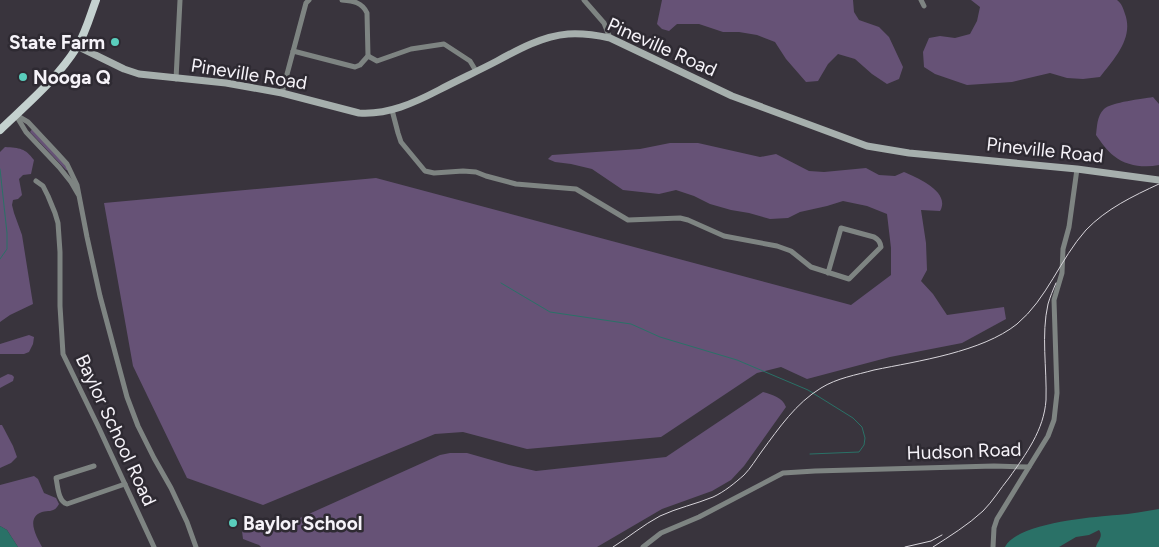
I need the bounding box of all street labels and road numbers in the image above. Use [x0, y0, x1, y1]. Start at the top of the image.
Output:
street label: Pineville Road [604, 13, 720, 81]
street label: Pineville Road [189, 53, 309, 95]
street label: Pineville Road [985, 132, 1105, 168]
street label: Baylor School Road [71, 351, 161, 509]
street label: Hudson Road [906, 438, 1022, 464]

